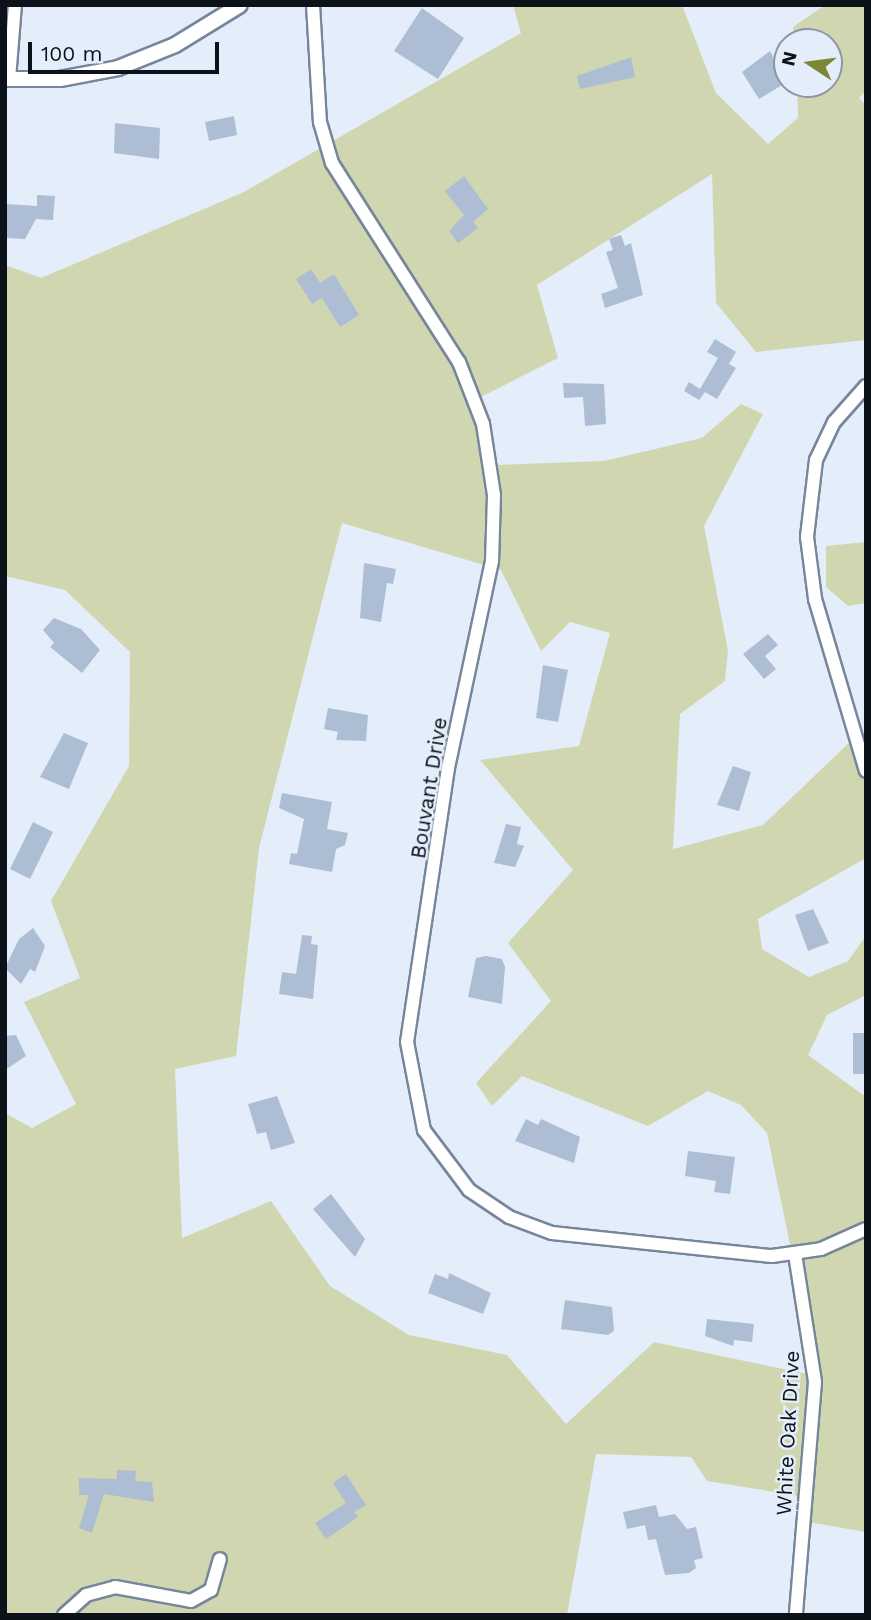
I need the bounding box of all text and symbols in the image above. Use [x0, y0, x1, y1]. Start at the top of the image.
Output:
scale bar [32, 28, 222, 72]
north arrow [773, 28, 843, 98]
text: 100 m [41, 41, 103, 66]
text: N [776, 49, 802, 68]
street label: Bouvant Drive [405, 715, 453, 861]
street label: White Oak Drive [771, 1350, 805, 1516]

